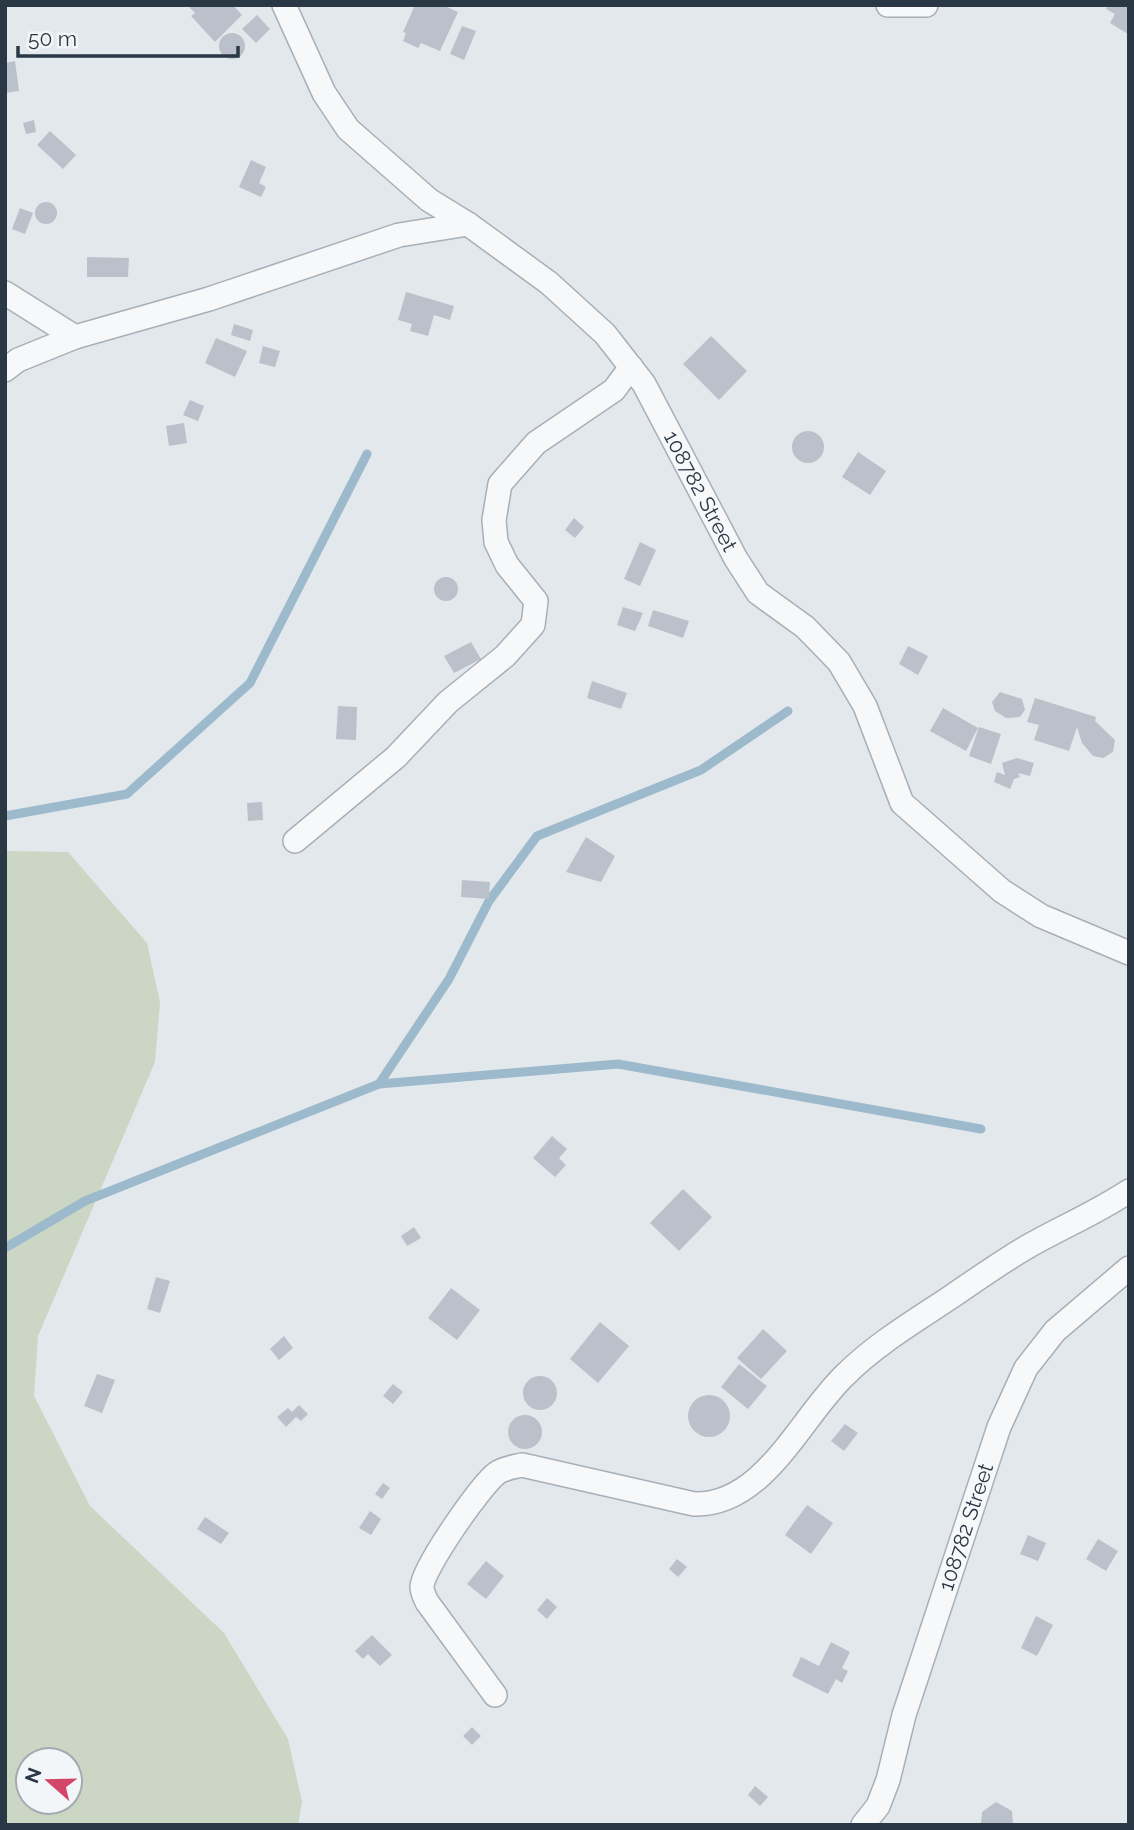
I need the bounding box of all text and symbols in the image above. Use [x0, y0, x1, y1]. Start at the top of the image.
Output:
scale bar [18, 14, 238, 58]
text: 50 m [28, 26, 77, 51]
street label: 108782 Street [659, 427, 743, 556]
street label: 108782 Street [933, 1460, 998, 1594]
north arrow [14, 1746, 84, 1816]
text: N [20, 1765, 46, 1786]

